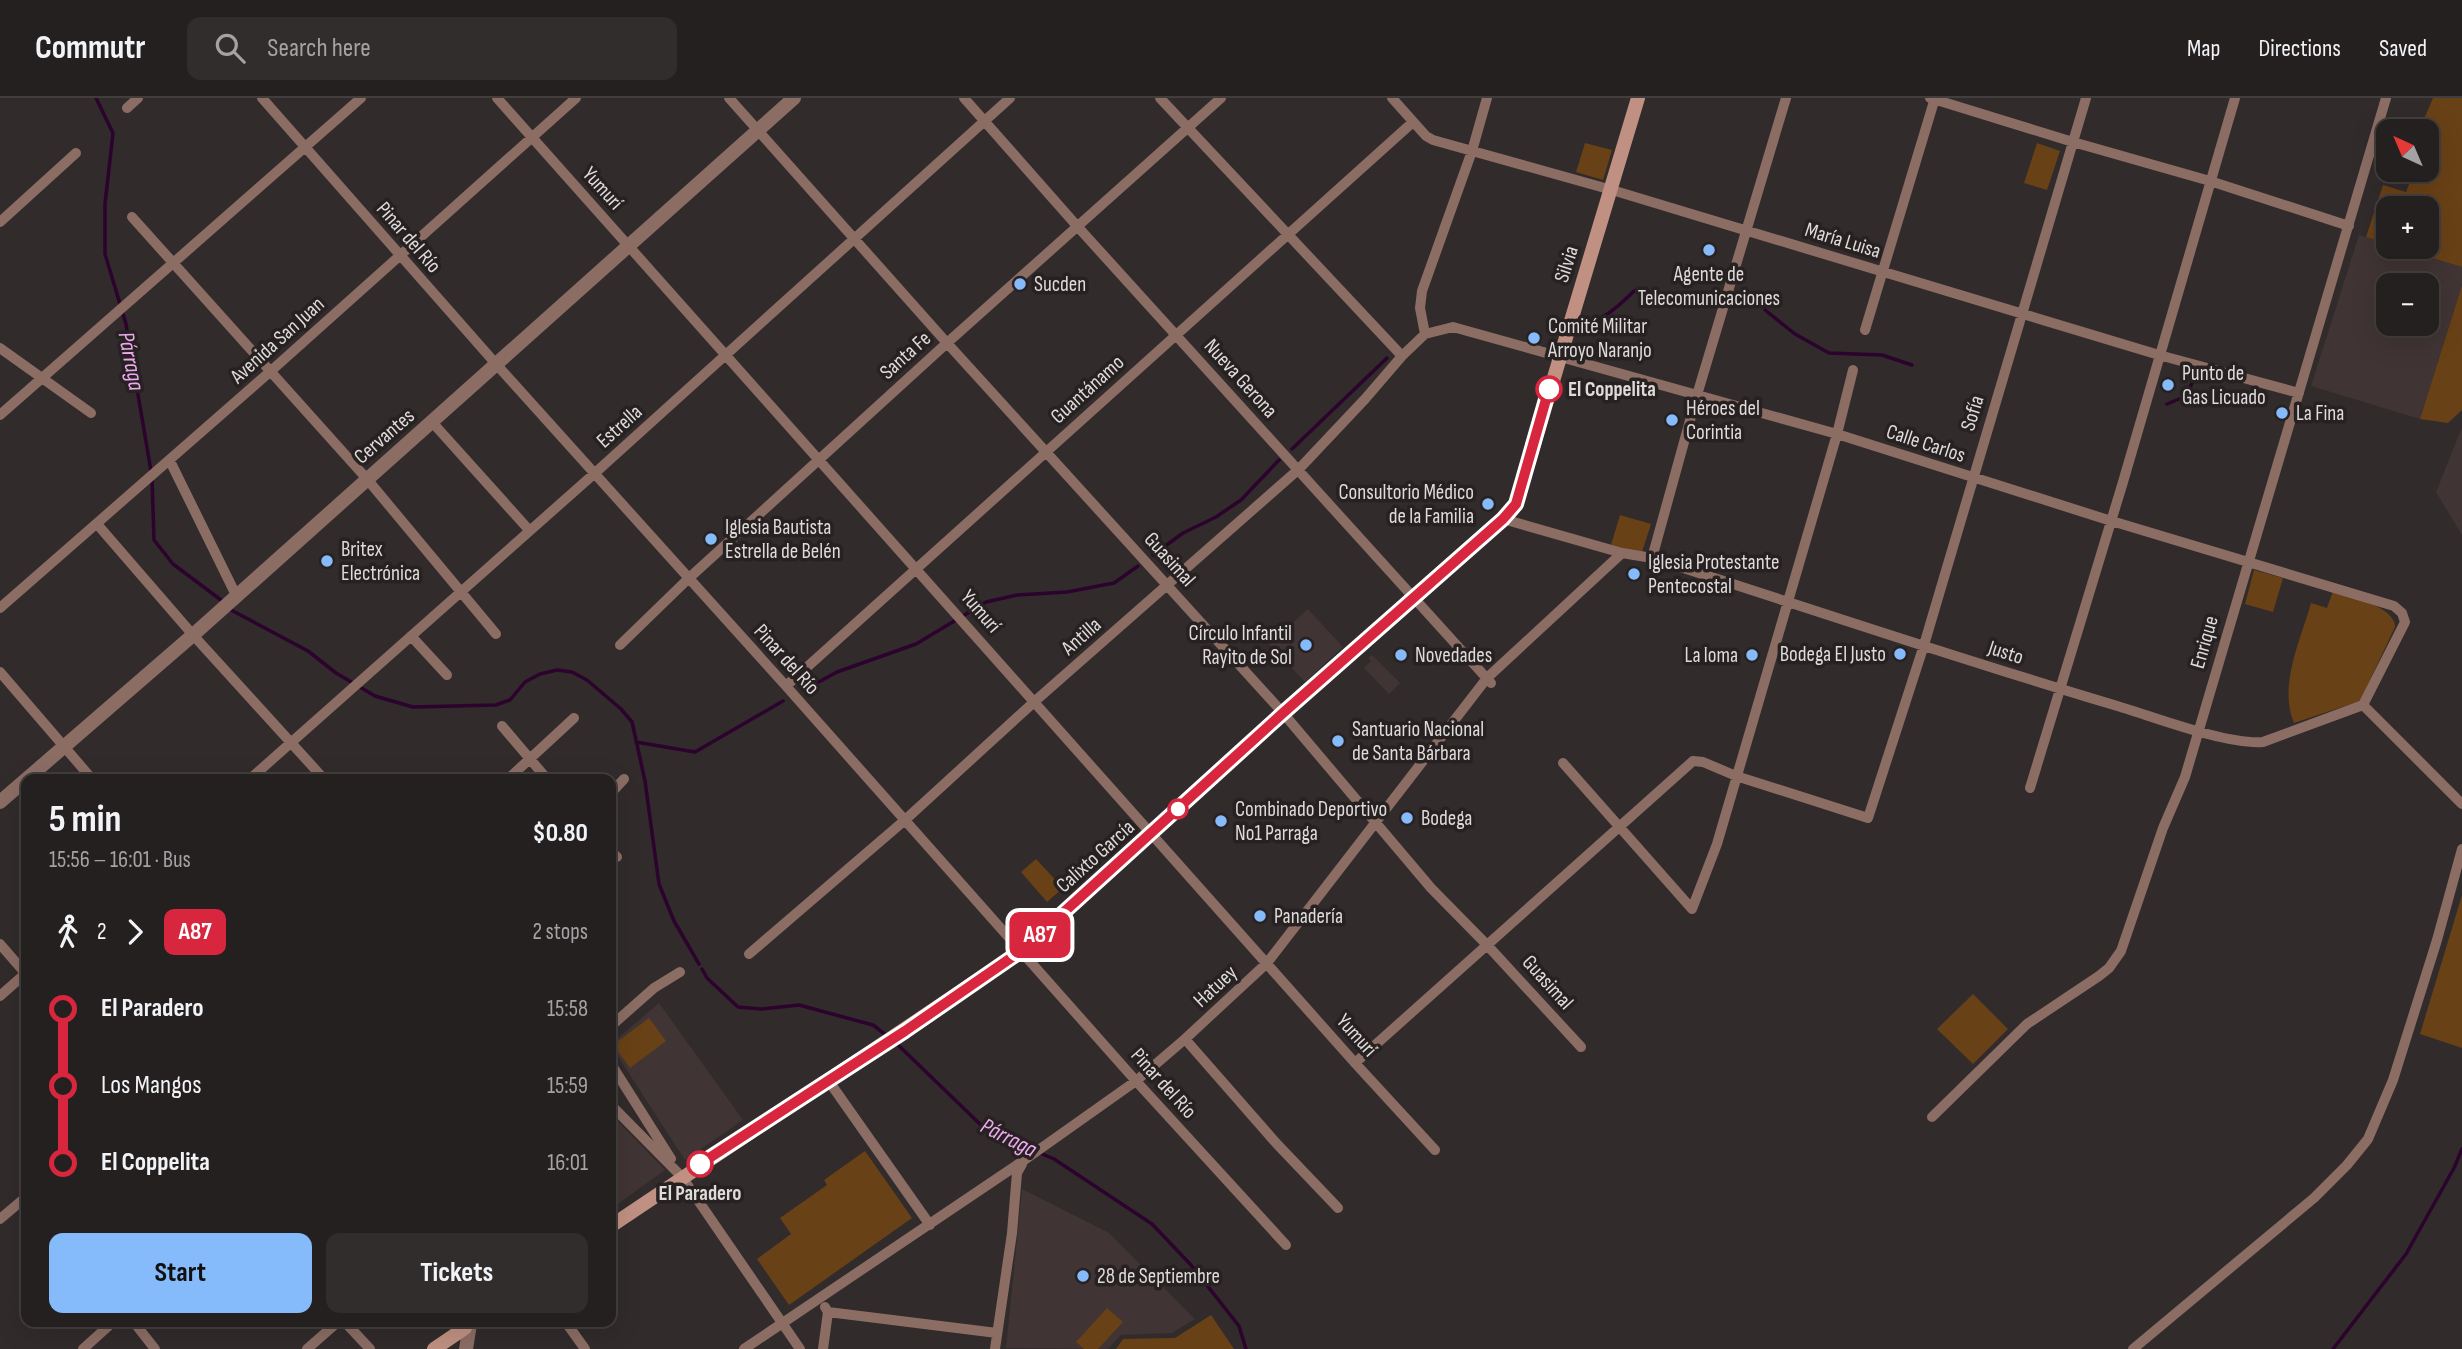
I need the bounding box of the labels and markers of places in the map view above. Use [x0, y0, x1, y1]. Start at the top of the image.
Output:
marker: Agente de Telecomunicaciones [1701, 242, 1717, 258]
place label: Agente de Telecomunicaciones [1638, 262, 1780, 311]
place label: Sucden [1034, 272, 1086, 297]
marker: Sucden [1012, 276, 1028, 292]
place label: Comité Militar Arroyo Naranjo [1547, 314, 1652, 363]
marker: Comité Militar Arroyo Naranjo [1526, 330, 1542, 346]
place label: Punto de Gas Licuado [2182, 361, 2266, 410]
marker: El Coppelita [1536, 376, 1562, 402]
place label: El Coppelita [1568, 377, 1656, 402]
marker: Punto de Gas Licuado [2160, 377, 2176, 393]
place label: Héroes del Corintia [1686, 396, 1760, 445]
place label: La Fina [2296, 401, 2344, 426]
marker: La Fina [2274, 405, 2290, 421]
marker: Héroes del Corintia [1664, 412, 1680, 428]
place label: Consultorio Médico de la Familia [1339, 480, 1474, 529]
marker: Consultorio Médico de la Familia [1480, 496, 1496, 512]
place label: Iglesia Bautista Estrella de Belén [725, 515, 841, 564]
marker: Iglesia Bautista Estrella de Belén [703, 531, 719, 547]
place label: Britex Electrónica [341, 537, 420, 586]
place label: Iglesia Protestante Pentecostal [1648, 550, 1780, 599]
marker: Britex Electrónica [319, 553, 335, 569]
marker: Iglesia Protestante Pentecostal [1626, 566, 1642, 582]
place label: Círculo Infantil Rayito de Sol [1189, 621, 1292, 670]
marker: Círculo Infantil Rayito de Sol [1298, 637, 1314, 653]
place label: Bodega El Justo [1780, 642, 1886, 667]
place label: Novedades [1415, 643, 1492, 668]
place label: La loma [1685, 643, 1738, 668]
marker: Bodega El Justo [1892, 646, 1908, 662]
marker: Novedades [1393, 647, 1409, 663]
marker: La loma [1744, 647, 1760, 663]
place label: Santuario Nacional de Santa Bárbara [1352, 717, 1484, 766]
marker: Santuario Nacional de Santa Bárbara [1330, 733, 1346, 749]
place label: Combinado Deportivo No1 Parraga [1235, 797, 1387, 846]
unlabelled marker [1168, 799, 1188, 819]
place label: Bodega [1421, 806, 1472, 831]
marker: Bodega [1399, 810, 1415, 826]
marker: Combinado Deportivo No1 Parraga [1213, 813, 1229, 829]
place label: Panadería [1274, 904, 1343, 929]
marker: Panadería [1252, 908, 1268, 924]
marker: El Paradero [687, 1151, 713, 1177]
place label: El Paradero [659, 1181, 741, 1206]
place label: 28 de Septiembre [1097, 1264, 1220, 1289]
marker: 28 de Septiembre [1075, 1268, 1091, 1284]

